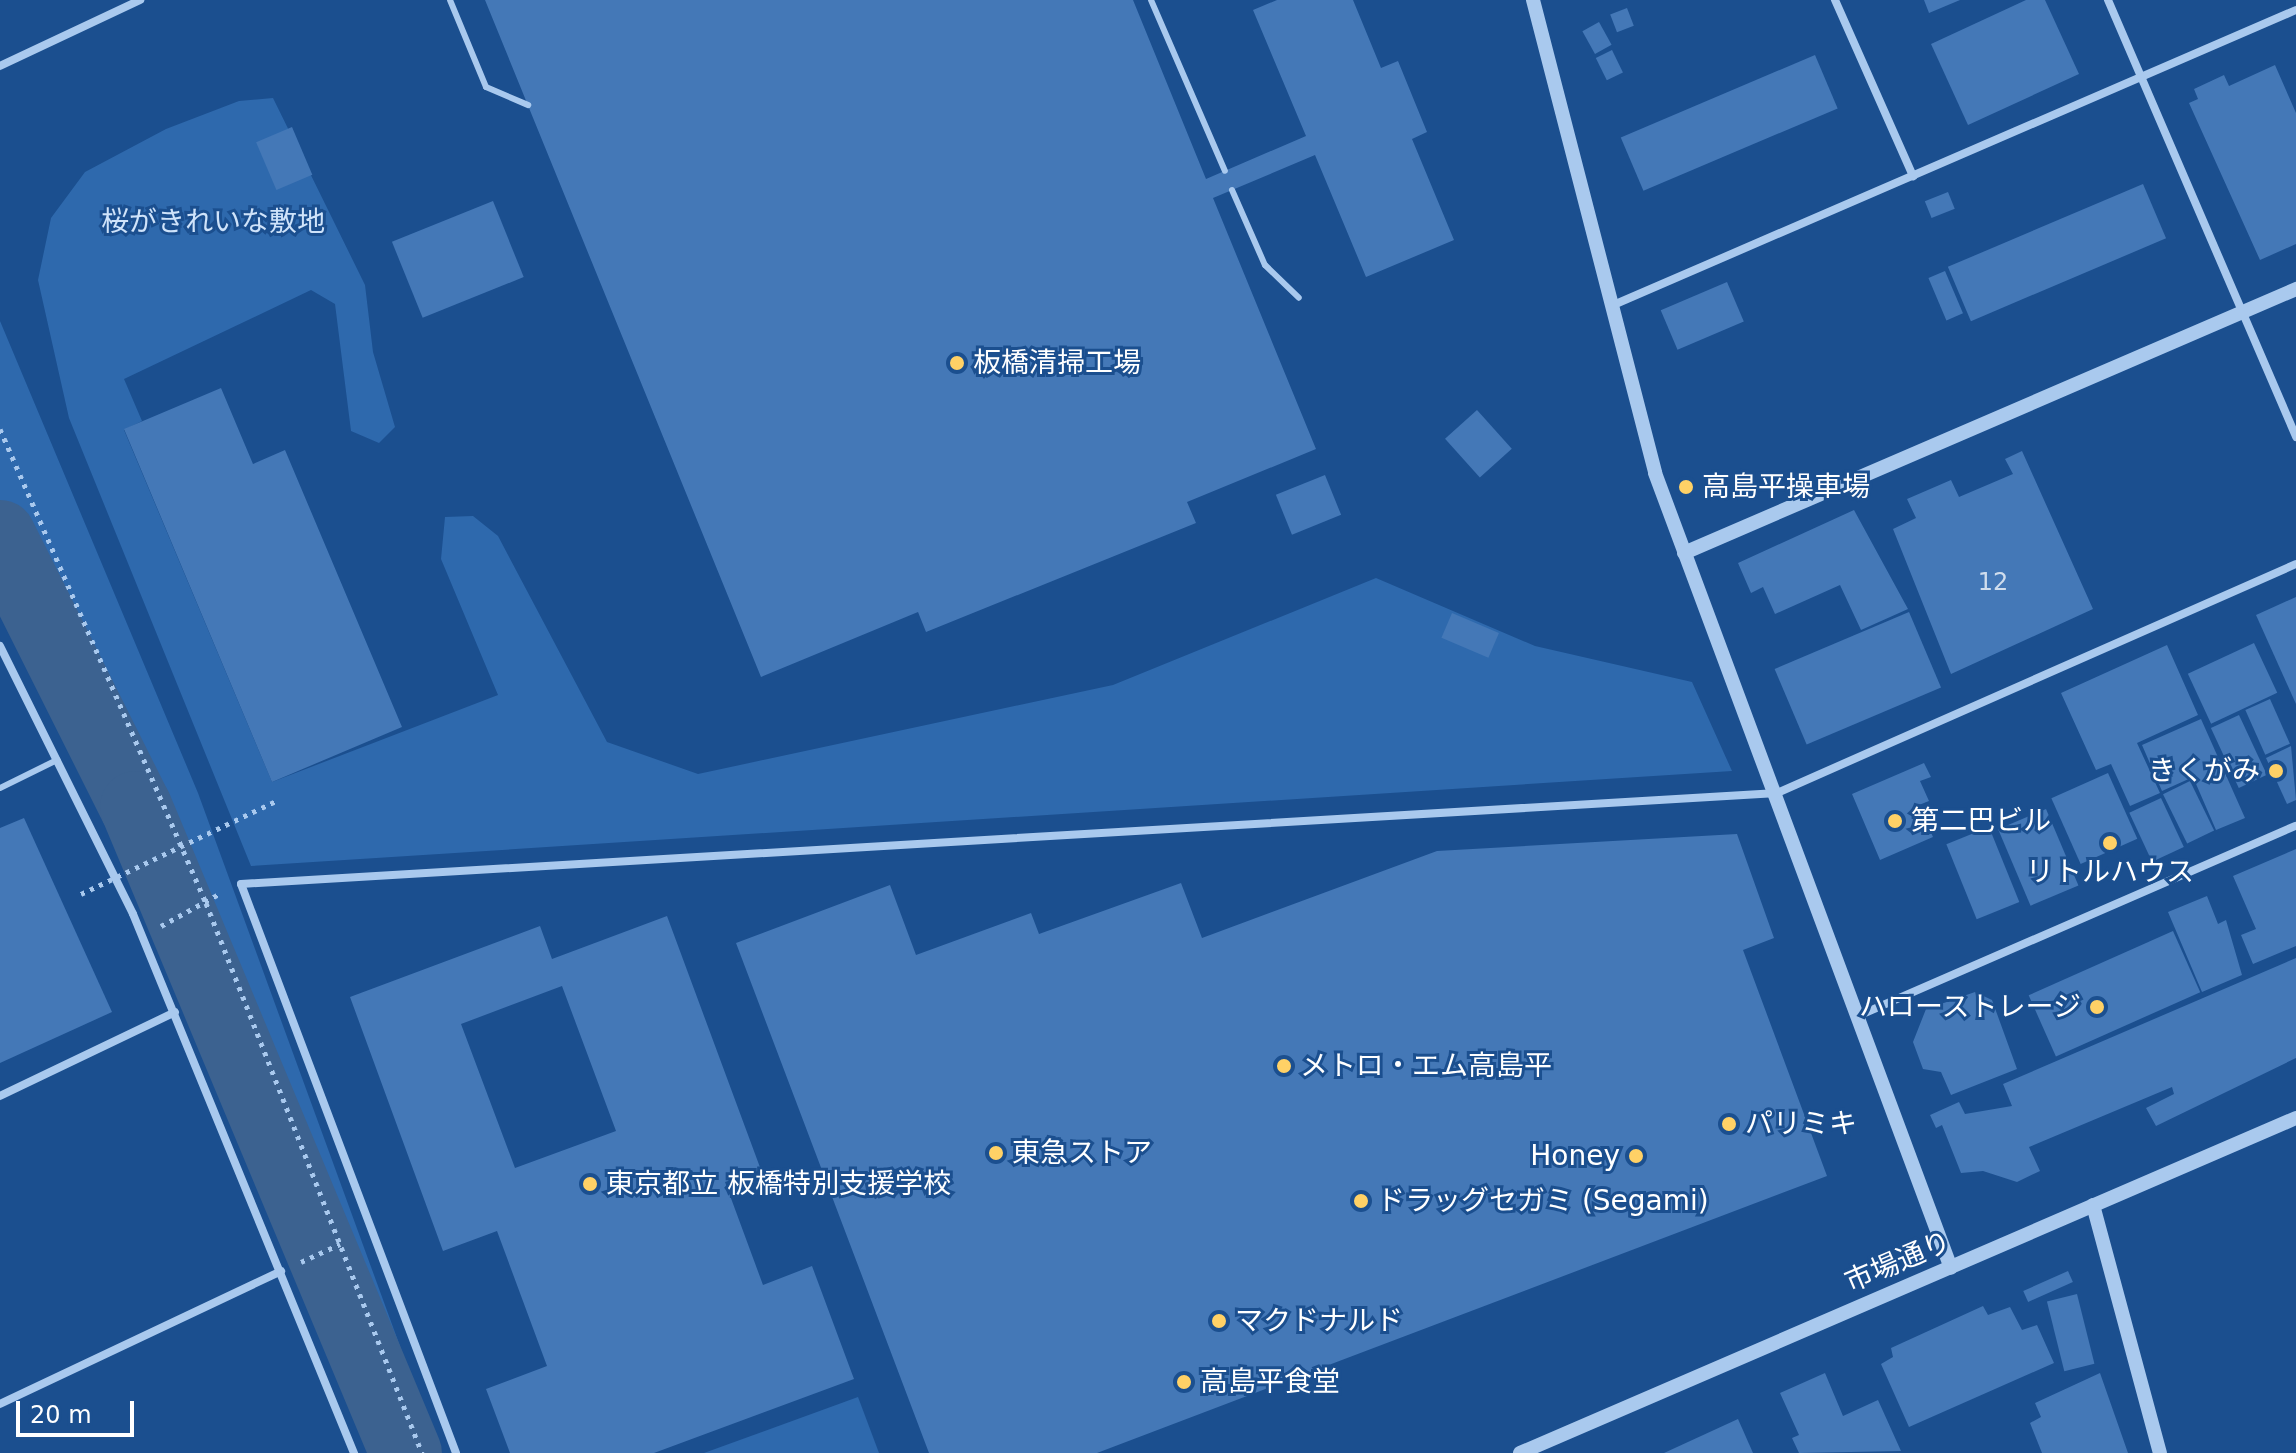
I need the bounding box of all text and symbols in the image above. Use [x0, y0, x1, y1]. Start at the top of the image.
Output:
park label: 桜がきれいな敷地 [101, 205, 325, 239]
place label: 板橋清掃工場 [973, 346, 1141, 380]
marker: 板橋清掃工場 [948, 354, 966, 372]
place label: 高島平操車場 [1702, 470, 1870, 504]
marker: 高島平操車場 [1677, 478, 1695, 496]
house number: 12 [1978, 569, 2008, 597]
place label: きくがみ [2148, 754, 2260, 788]
marker: きくがみ [2267, 762, 2285, 780]
place label: 第二巴ビル [1911, 804, 2051, 838]
marker: 第二巴ビル [1886, 812, 1904, 830]
marker: リトルハウス [2101, 834, 2119, 852]
place label: リトルハウス [2026, 855, 2194, 889]
place label: ハローストレージ [1857, 990, 2081, 1024]
marker: ハローストレージ [2088, 998, 2106, 1016]
place label: メトロ・エム高島平 [1300, 1049, 1552, 1083]
marker: メトロ・エム高島平 [1275, 1057, 1293, 1075]
place label: パリミキ [1745, 1107, 1857, 1141]
marker: パリミキ [1720, 1115, 1738, 1133]
place label: 東急ストア [1012, 1136, 1152, 1170]
place label: Honey [1530, 1139, 1620, 1173]
marker: 東急ストア [987, 1144, 1005, 1162]
marker: Honey [1627, 1147, 1645, 1165]
place label: 東京都立 板橋特別支援学校 [606, 1167, 951, 1201]
marker: 東京都立 板橋特別支援学校 [581, 1175, 599, 1193]
place label: ドラッグセガミ (Segami) [1377, 1184, 1709, 1218]
marker: ドラッグセガミ (Segami) [1352, 1192, 1370, 1210]
street label: 市場通り [1840, 1225, 1956, 1299]
place label: マクドナルド [1235, 1304, 1403, 1338]
marker: マクドナルド [1210, 1312, 1228, 1330]
place label: 高島平食堂 [1200, 1365, 1340, 1399]
marker: 高島平食堂 [1175, 1373, 1193, 1391]
scale bar [20, 1385, 138, 1435]
text: 20 m [30, 1401, 92, 1429]

